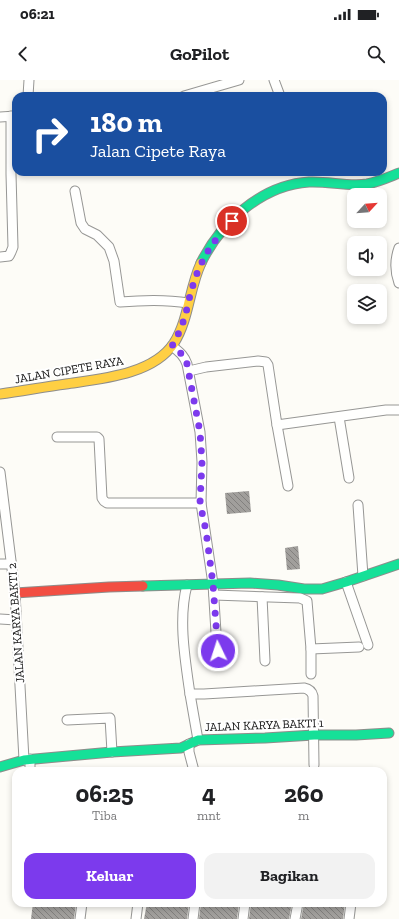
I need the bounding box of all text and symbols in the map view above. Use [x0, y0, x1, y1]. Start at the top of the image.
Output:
text: 06:21 [20, 5, 55, 23]
icon: back [12, 43, 34, 65]
text: GoPilot [170, 43, 229, 65]
icon: search [365, 43, 387, 65]
text: 180 m [90, 106, 162, 139]
icon: right [24, 108, 76, 160]
text: Jalan Cipete Raya [90, 140, 226, 162]
north arrow [347, 188, 387, 228]
map controls [347, 188, 387, 324]
pin [215, 204, 249, 238]
icon: arrive [221, 210, 243, 232]
button: sound [347, 236, 387, 276]
button: layers [347, 284, 387, 324]
street label: JALAN CIPETE RAYA [14, 354, 125, 386]
street label: JALAN KARYA BAKTI 2 [5, 562, 27, 684]
position arrow [197, 630, 239, 672]
street label: JALAN KARYA BAKTI 1 [204, 716, 324, 734]
text: 06:25 [75, 779, 134, 808]
text: 4 [202, 779, 216, 808]
text: 260 [284, 779, 324, 808]
text: Tiba [92, 808, 117, 823]
text: mnt [197, 808, 220, 823]
text: m [298, 808, 309, 823]
button: Keluar [24, 853, 196, 899]
button: Bagikan [204, 853, 375, 899]

